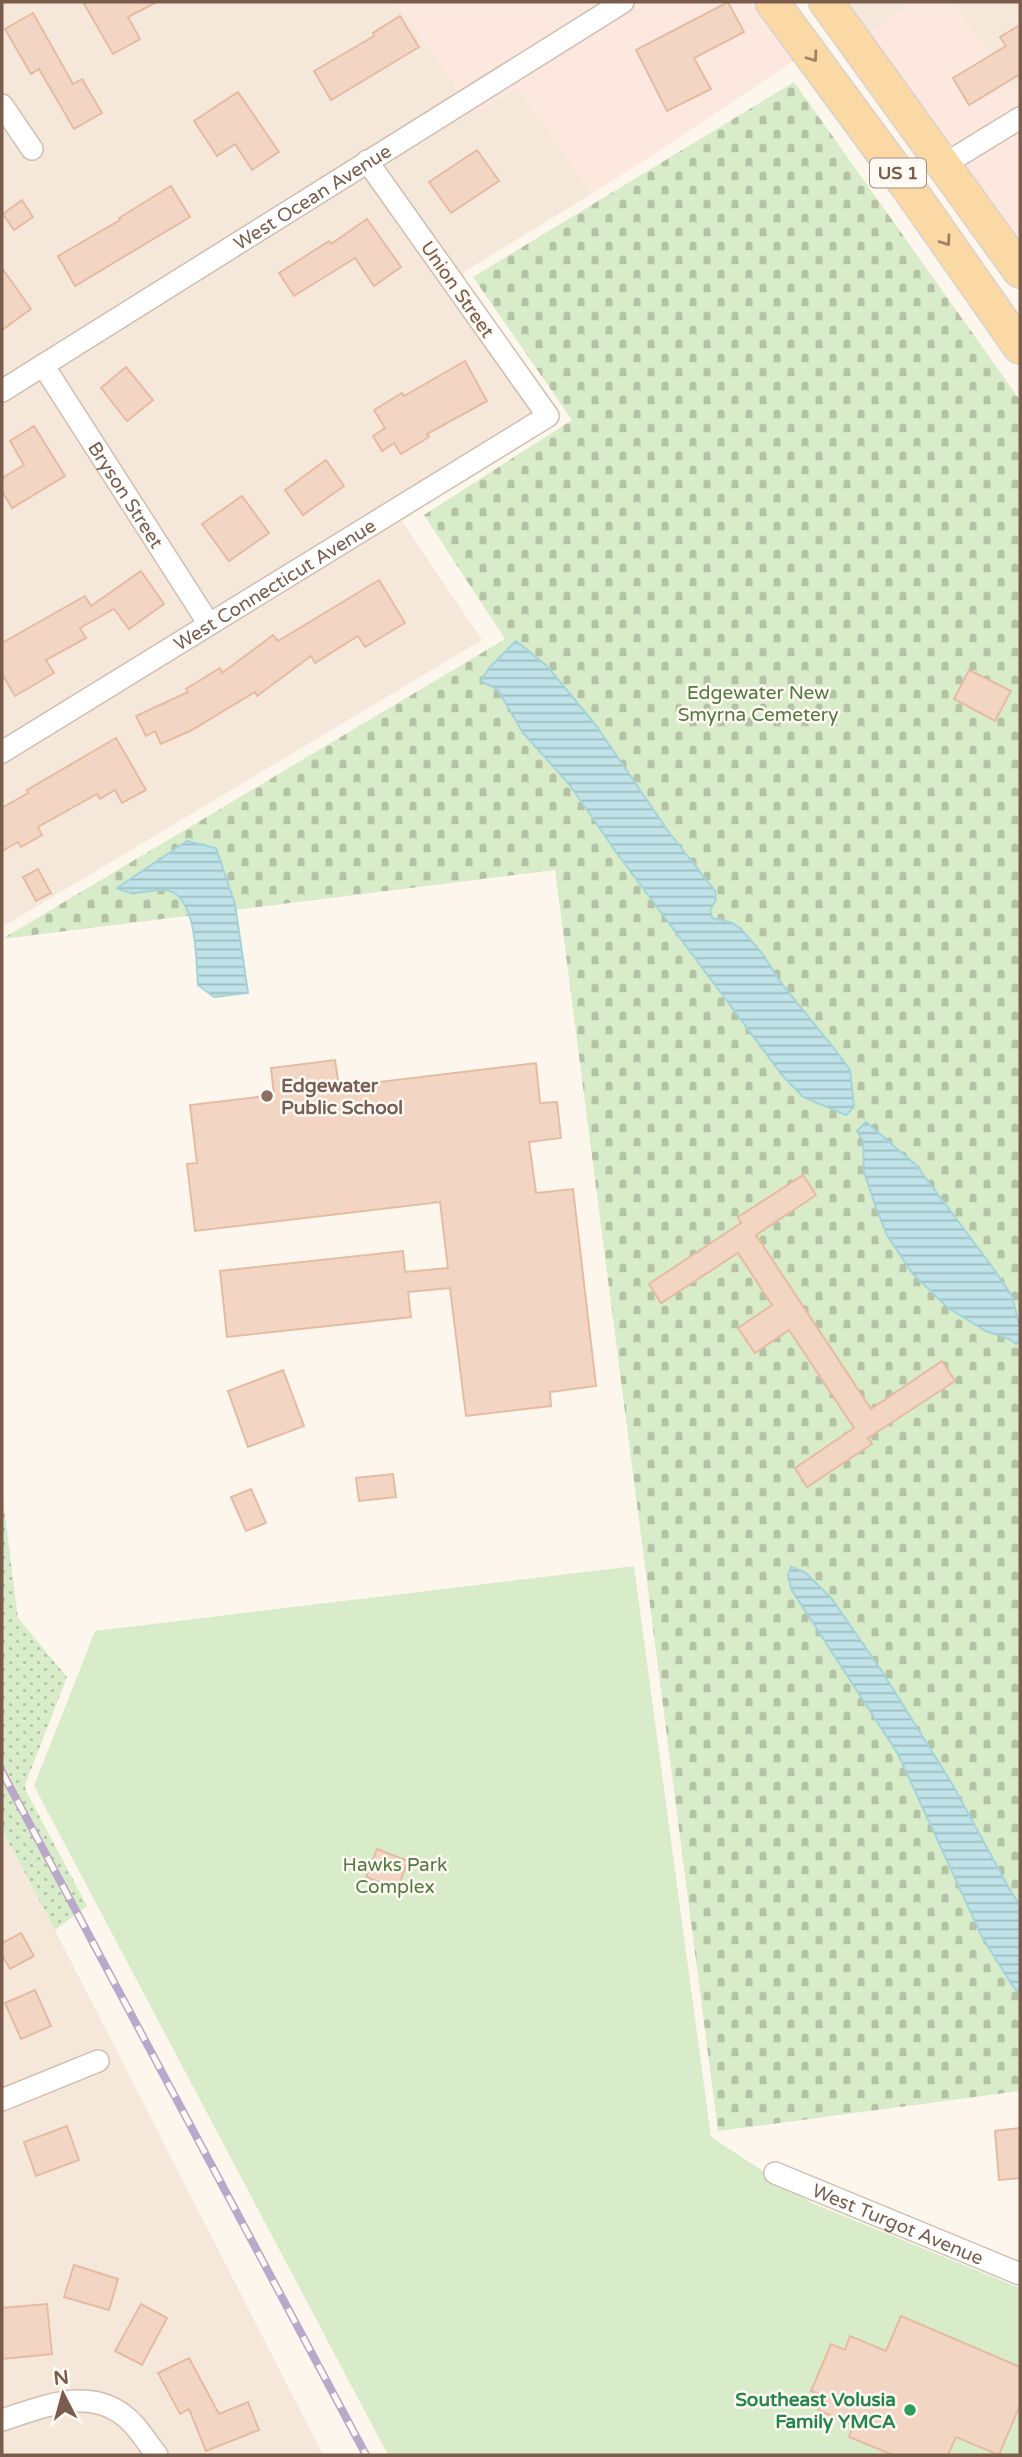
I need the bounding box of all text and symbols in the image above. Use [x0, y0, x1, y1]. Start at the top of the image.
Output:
one-way arrow [805, 49, 817, 62]
street label: West Ocean Avenue [230, 140, 395, 255]
road number: US 1 [870, 158, 926, 188]
one-way arrow [938, 233, 950, 246]
street label: Union Street [416, 237, 499, 342]
street label: Bryson Street [83, 438, 167, 553]
street label: West Connecticut Avenue [170, 515, 380, 656]
park label: Edgewater New Smyrna Cemetery [678, 682, 838, 726]
place label: Edgewater Public School [281, 1075, 403, 1119]
marker: Edgewater Public School [259, 1088, 275, 1104]
park label: Hawks Park Complex [343, 1854, 447, 1898]
street label: West Turgot Avenue [809, 2180, 986, 2270]
north arrow [28, 2359, 98, 2429]
text: N [53, 2366, 70, 2390]
place label: Southeast Volusia Family YMCA [735, 2389, 896, 2434]
marker: Southeast Volusia Family YMCA [902, 2402, 918, 2418]

